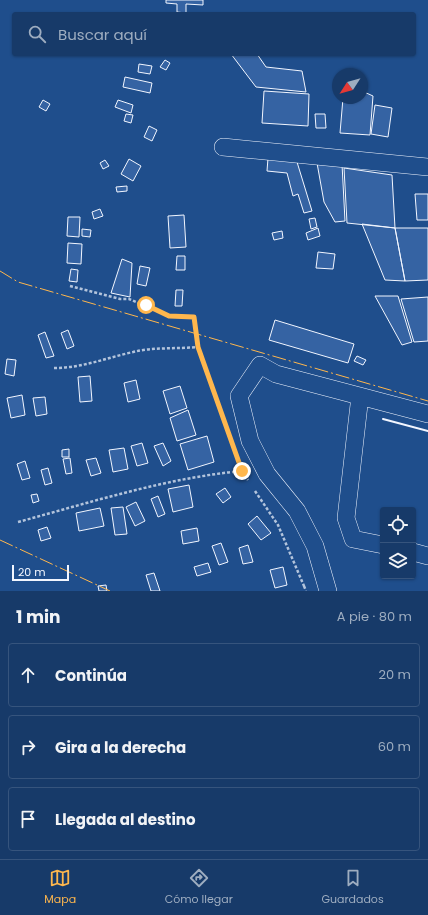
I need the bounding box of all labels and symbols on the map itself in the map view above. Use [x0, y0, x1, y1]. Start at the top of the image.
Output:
north arrow [332, 68, 368, 104]
route start [137, 296, 155, 314]
route end [233, 462, 251, 480]
scale bar [12, 563, 69, 582]

